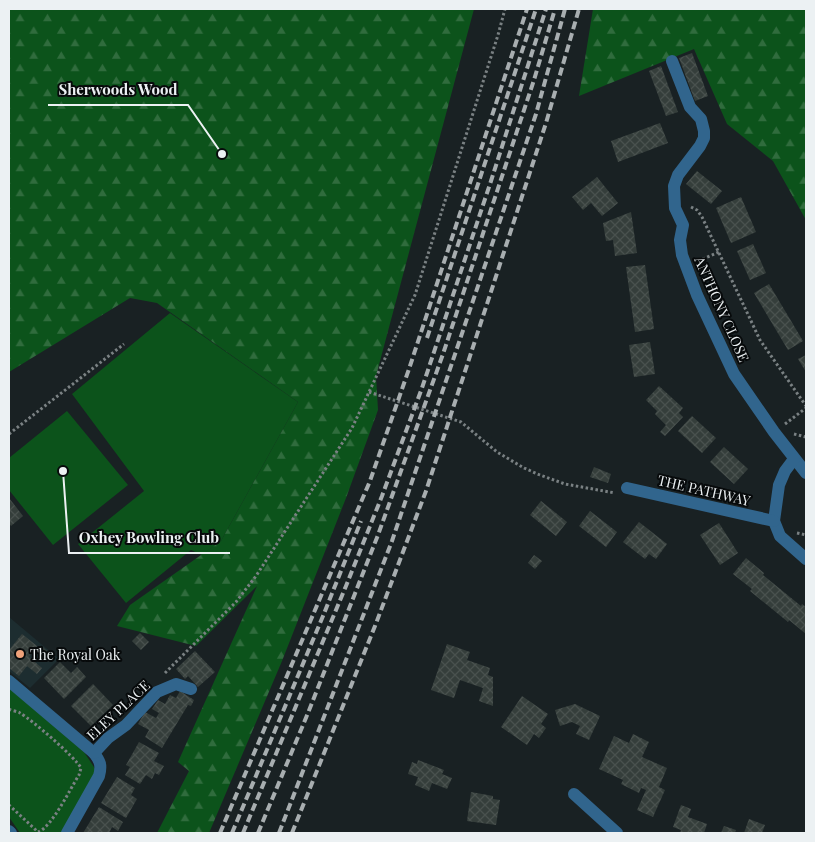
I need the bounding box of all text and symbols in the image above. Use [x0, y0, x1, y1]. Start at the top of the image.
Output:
callout: Sherwoods Wood [48, 75, 188, 105]
text: Sherwoods Wood [58, 79, 178, 99]
street label: ANTHONY CLOSE [690, 252, 754, 365]
street label: THE PATHWAY [656, 470, 753, 510]
callout: Oxhey Bowling Club [69, 523, 230, 553]
text: Oxhey Bowling Club [79, 527, 219, 547]
place label: The Royal Oak [30, 645, 121, 664]
marker: The Royal Oak [14, 648, 26, 660]
street label: ELEY PLACE [82, 676, 154, 744]

